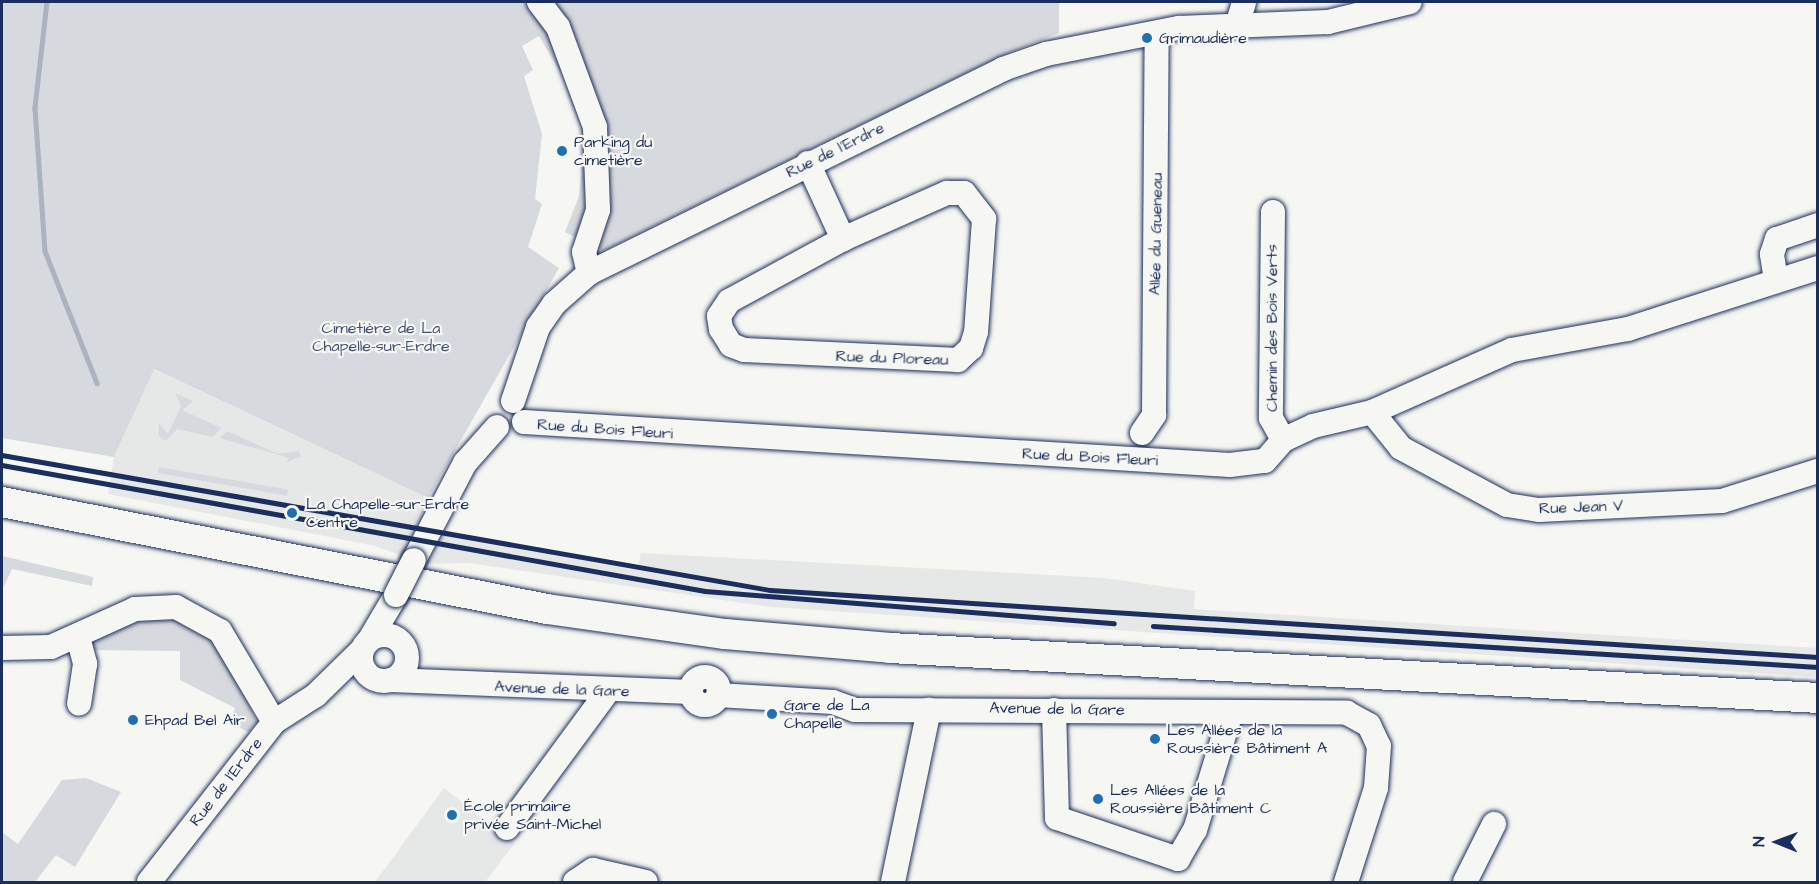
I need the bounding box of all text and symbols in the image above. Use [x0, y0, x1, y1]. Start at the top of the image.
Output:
place label: Grimaudière [1159, 28, 1247, 48]
marker: Grimaudière [1140, 31, 1154, 45]
street label: Rue de l'Erdre [783, 118, 887, 182]
place label: Parking du cimetière [574, 132, 652, 170]
marker: Parking du cimetière [555, 144, 569, 158]
street label: Allée du Gueneau [1145, 173, 1167, 295]
street label: Chemin des Bois Verts [1262, 244, 1282, 412]
park label: Cimetière de La Chapelle-sur-Erdre [312, 318, 450, 356]
street label: Rue du Ploreau [835, 346, 949, 370]
street label: Rue du Bois Fleuri [536, 415, 674, 443]
street label: Rue du Bois Fleuri [1021, 444, 1159, 470]
place label: La Chapelle-sur-Erdre Centre [306, 494, 469, 532]
street label: Rue Jean V [1539, 496, 1623, 518]
marker: La Chapelle-sur-Erdre Centre [283, 504, 301, 522]
street label: Avenue de la Gare [494, 677, 630, 701]
place label: Gare de La Chapelle [784, 695, 870, 733]
street label: Avenue de la Gare [989, 698, 1125, 720]
marker: Gare de La Chapelle [765, 707, 779, 721]
place label: Ehpad Bel Air [145, 710, 244, 730]
marker: Ehpad Bel Air [126, 713, 140, 727]
place label: Les Allées de la Roussière Bâtiment A [1167, 720, 1327, 758]
marker: Les Allées de la Roussière Bâtiment A [1148, 732, 1162, 746]
street label: Rue de l'Erdre [186, 734, 266, 830]
place label: Les Allées de la Roussière Bâtiment C [1110, 780, 1271, 818]
marker: Les Allées de la Roussière Bâtiment C [1091, 792, 1105, 806]
place label: École primaire privée Saint-Michel [464, 796, 601, 834]
marker: École primaire privée Saint-Michel [445, 808, 459, 822]
north arrow [1747, 812, 1807, 872]
text: N [1748, 836, 1770, 847]

